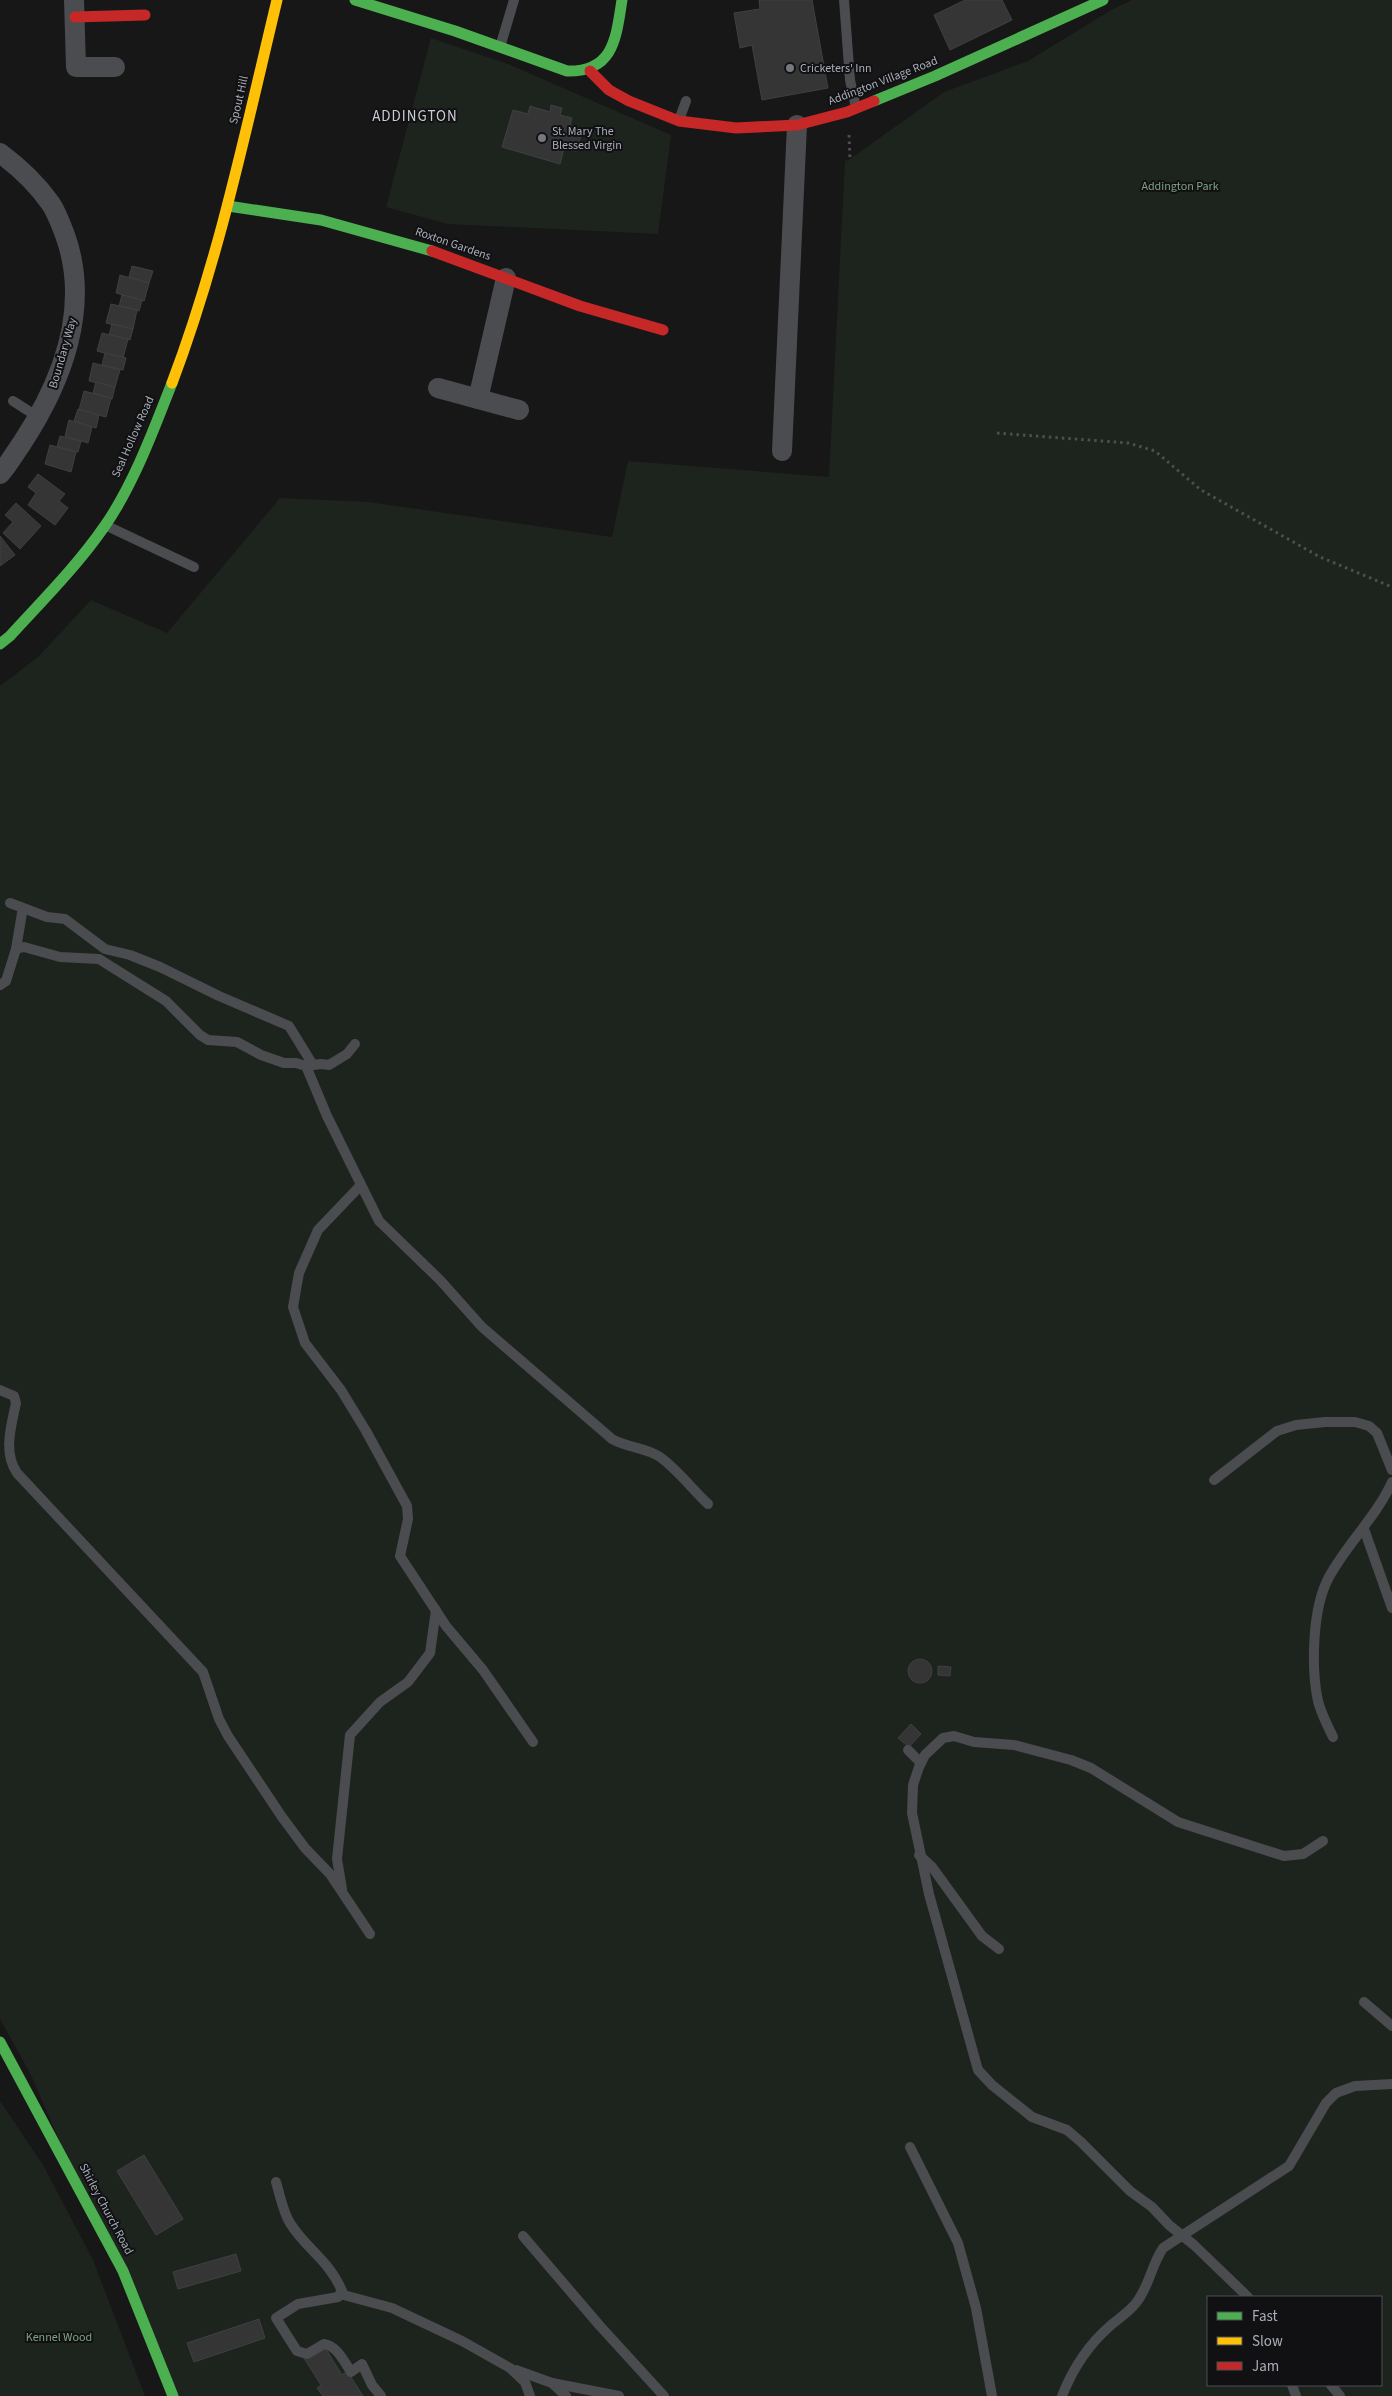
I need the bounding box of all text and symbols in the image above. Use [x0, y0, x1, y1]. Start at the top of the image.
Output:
street label: Addington Village Road [826, 52, 940, 110]
place label: Cricketers' Inn [800, 60, 872, 77]
marker: Cricketers' Inn [784, 62, 796, 74]
street label: Spout Hill [225, 74, 253, 126]
district label: ADDINGTON [372, 106, 458, 127]
place label: St. Mary The Blessed Virgin [552, 123, 622, 154]
marker: St. Mary The Blessed Virgin [536, 132, 548, 144]
park label: Addington Park [1141, 178, 1219, 195]
street label: Roxton Gardens [413, 223, 493, 265]
street label: Boundary Way [45, 315, 81, 390]
street label: Seal Hollow Road [107, 394, 159, 480]
street label: Shirley Church Road [75, 2160, 137, 2258]
legend [1207, 2296, 1382, 2386]
text: Fast [1252, 2306, 1278, 2327]
park label: Kennel Wood [26, 2329, 92, 2346]
text: Slow [1252, 2331, 1283, 2352]
text: Jam [1252, 2356, 1279, 2377]

